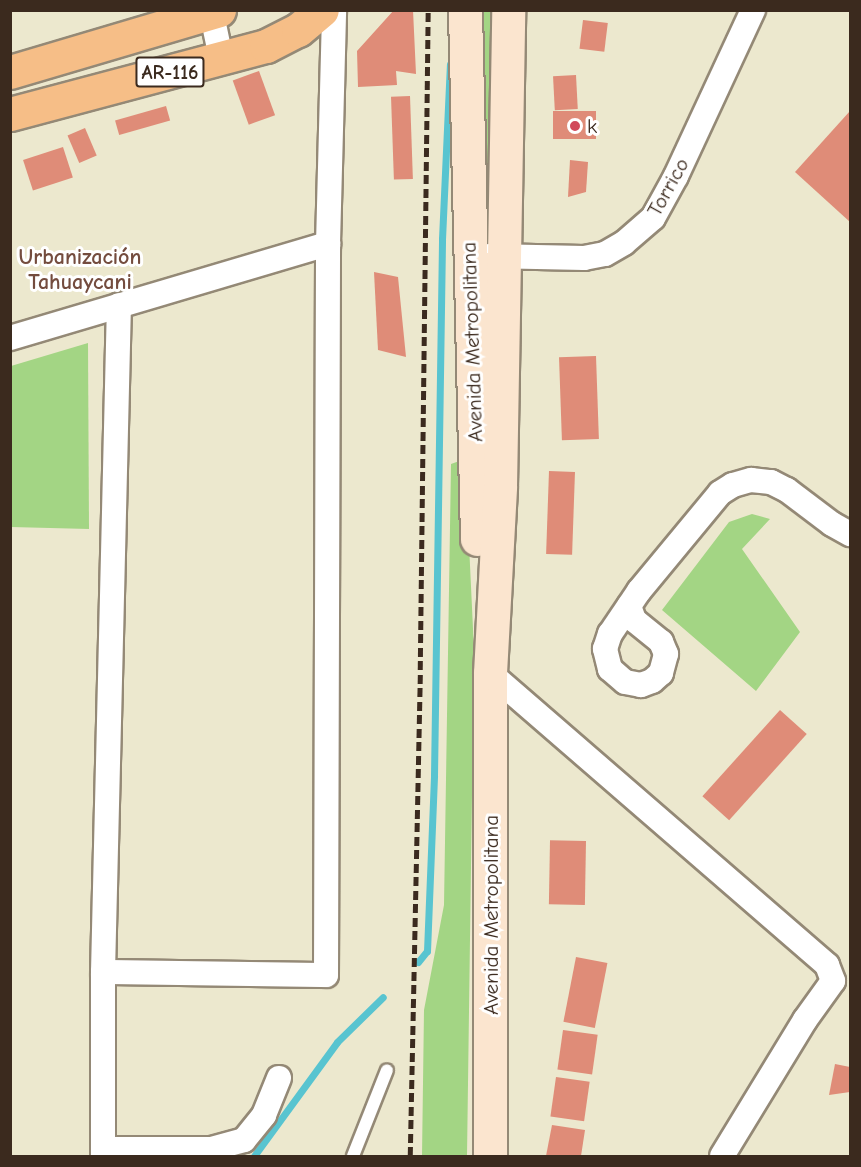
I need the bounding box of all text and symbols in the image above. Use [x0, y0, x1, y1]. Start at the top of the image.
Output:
road number: AR-116 [134, 55, 206, 89]
place label: k [587, 113, 597, 139]
marker: k [568, 119, 582, 133]
street label: Torrico [642, 153, 694, 221]
street label: Avenida Metropolitana [456, 242, 488, 442]
district label: Urbanización Tahuaycani [19, 244, 141, 296]
street label: Avenida Metropolitana [478, 815, 504, 1015]

